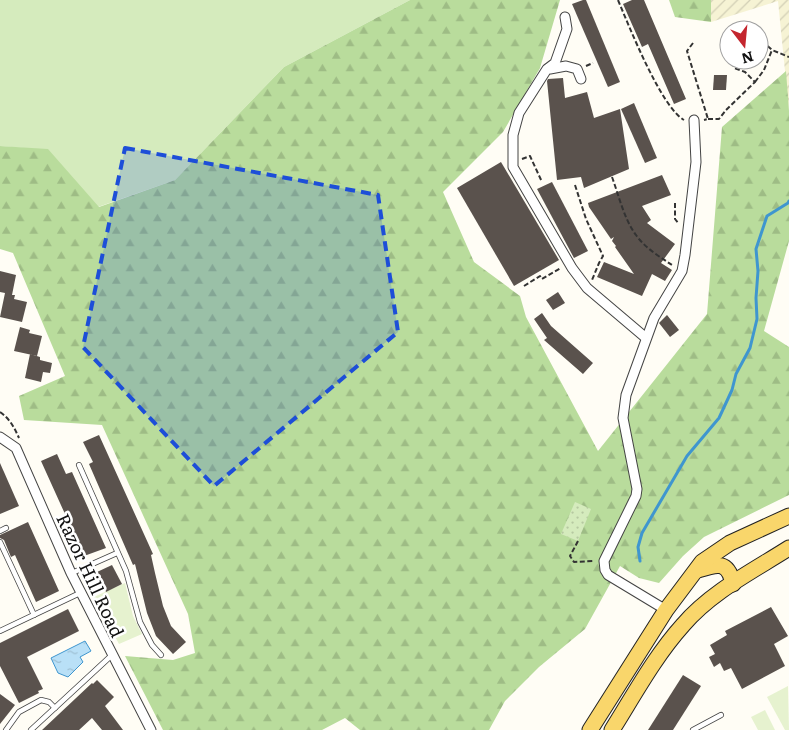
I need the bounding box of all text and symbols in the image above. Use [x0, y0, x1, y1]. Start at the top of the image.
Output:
north arrow [719, 20, 769, 70]
text: N [739, 47, 756, 70]
street label: Razor Hill Road [50, 509, 132, 641]

